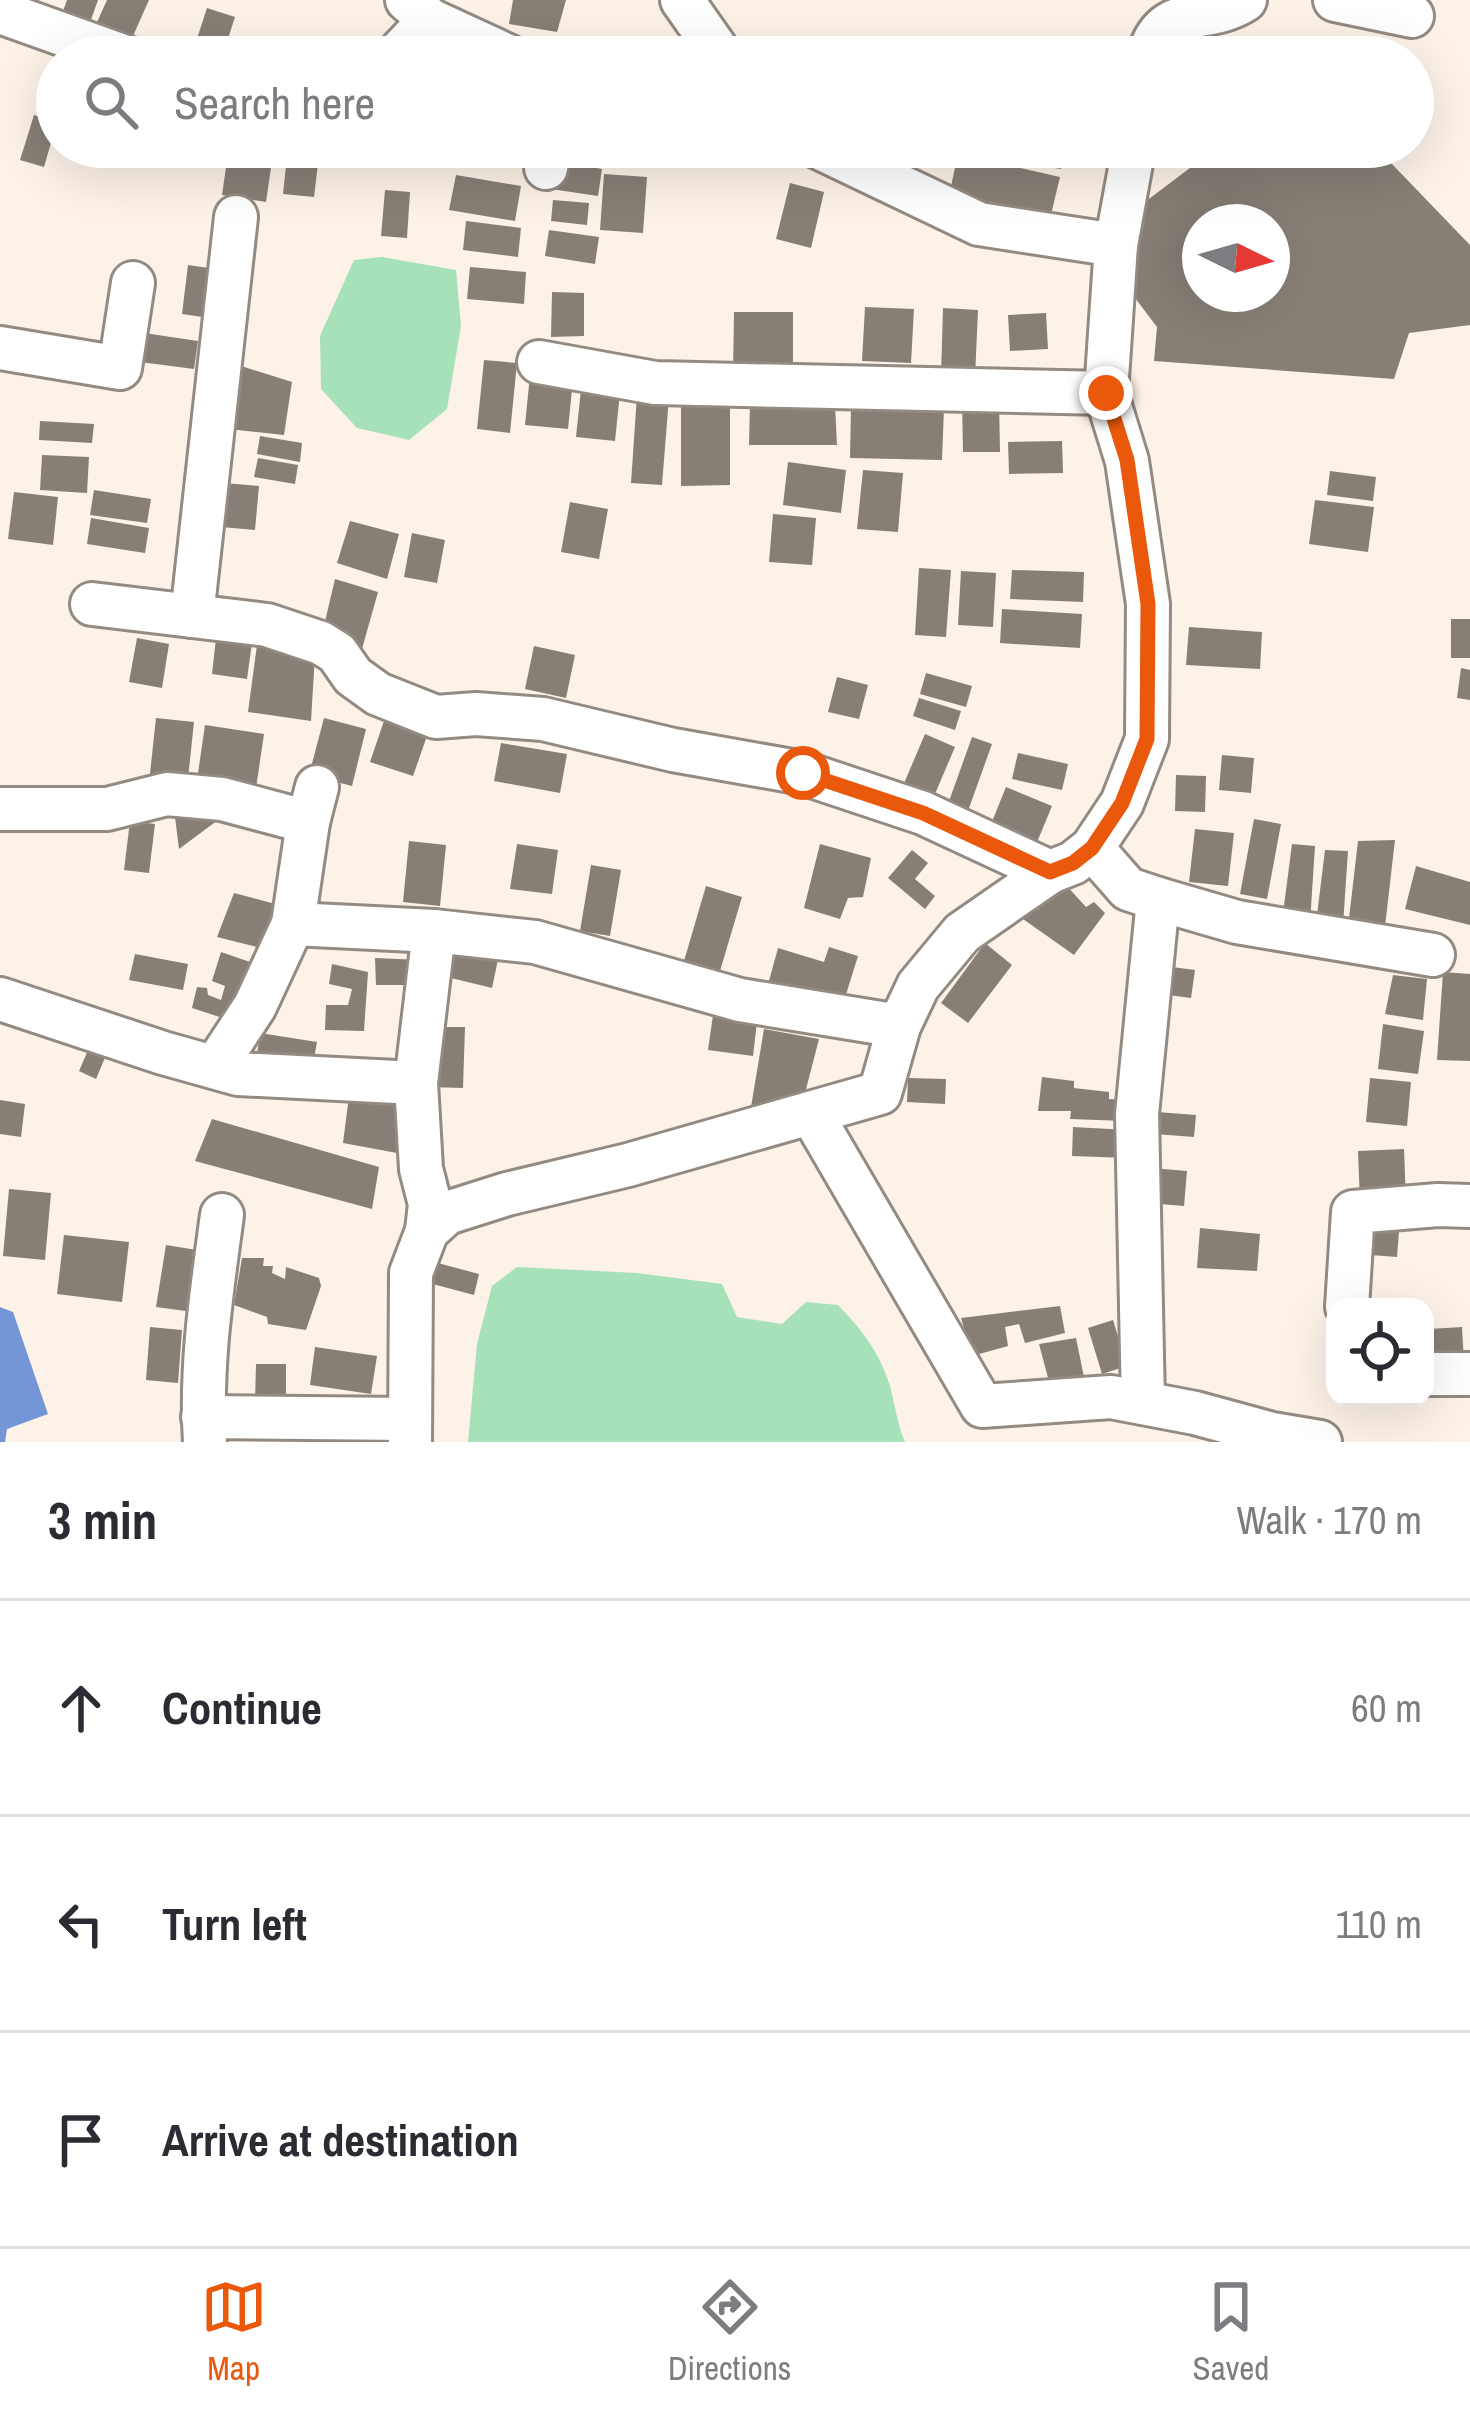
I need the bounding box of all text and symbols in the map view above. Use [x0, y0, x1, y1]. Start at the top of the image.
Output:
search box [36, 36, 1434, 168]
icon: search [78, 69, 144, 135]
text: Search here [174, 72, 375, 133]
north arrow [1182, 204, 1290, 312]
route end [1079, 366, 1133, 420]
route start [776, 746, 830, 800]
map controls [1326, 1298, 1434, 1406]
button: locate [1326, 1298, 1434, 1406]
text: 3 min [48, 1486, 157, 1555]
text: Walk · 170 m [1237, 1494, 1422, 1546]
icon: ahead [48, 1675, 114, 1741]
text: Continue [162, 1677, 322, 1738]
text: 60 m [1351, 1682, 1422, 1734]
icon: left [48, 1891, 114, 1957]
text: Turn left [162, 1893, 307, 1954]
text: 110 m [1335, 1898, 1422, 1950]
icon: arrive [48, 2107, 114, 2173]
text: Arrive at destination [162, 2109, 519, 2170]
tab: Map [201, 2274, 267, 2390]
tab: Directions [668, 2274, 791, 2390]
tab: Saved [1193, 2274, 1269, 2390]

